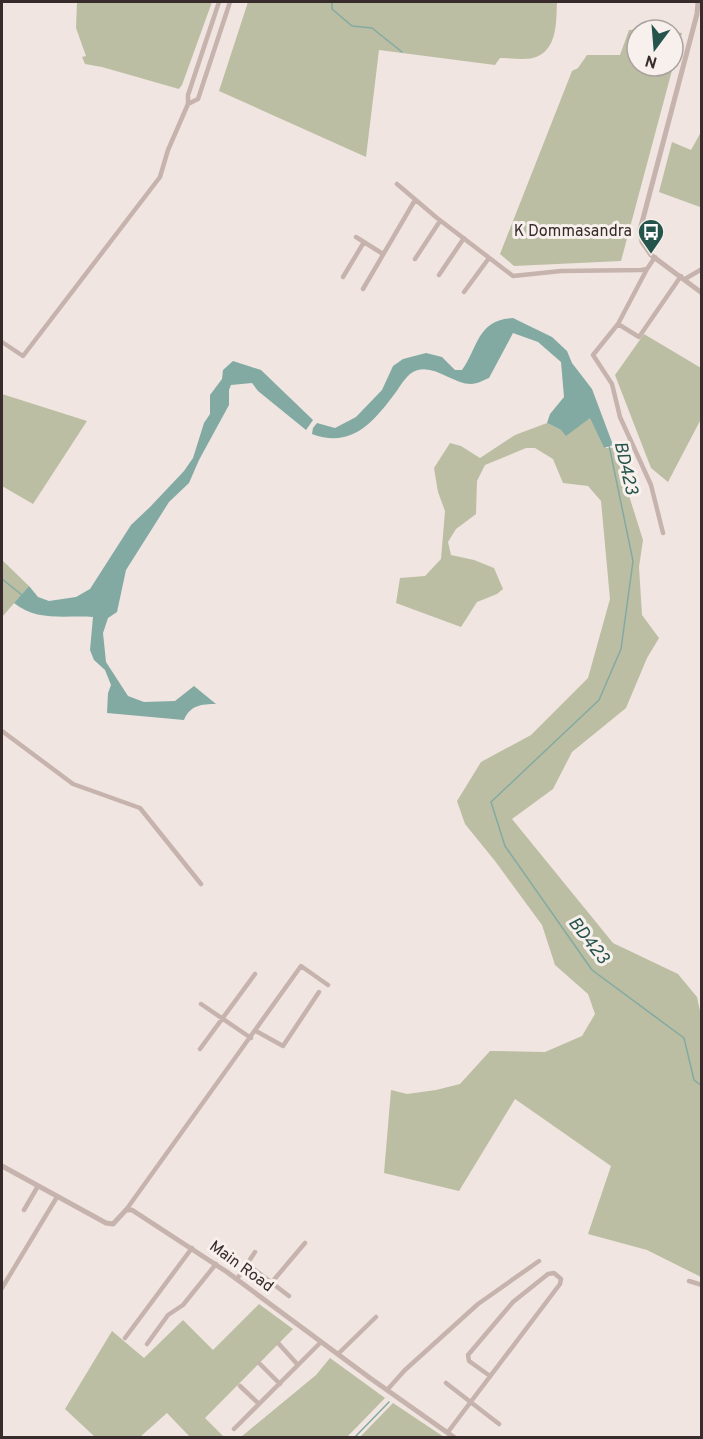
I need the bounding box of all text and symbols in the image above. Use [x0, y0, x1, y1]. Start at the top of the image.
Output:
north arrow [625, 18, 685, 78]
text: N [643, 49, 660, 72]
bus stop icon: K Dommasandra [636, 217, 666, 255]
place label: K Dommasandra [514, 222, 632, 242]
water label: BD423 [608, 439, 642, 498]
water label: BD423 [562, 913, 614, 970]
street label: Main Road [205, 1237, 277, 1297]

